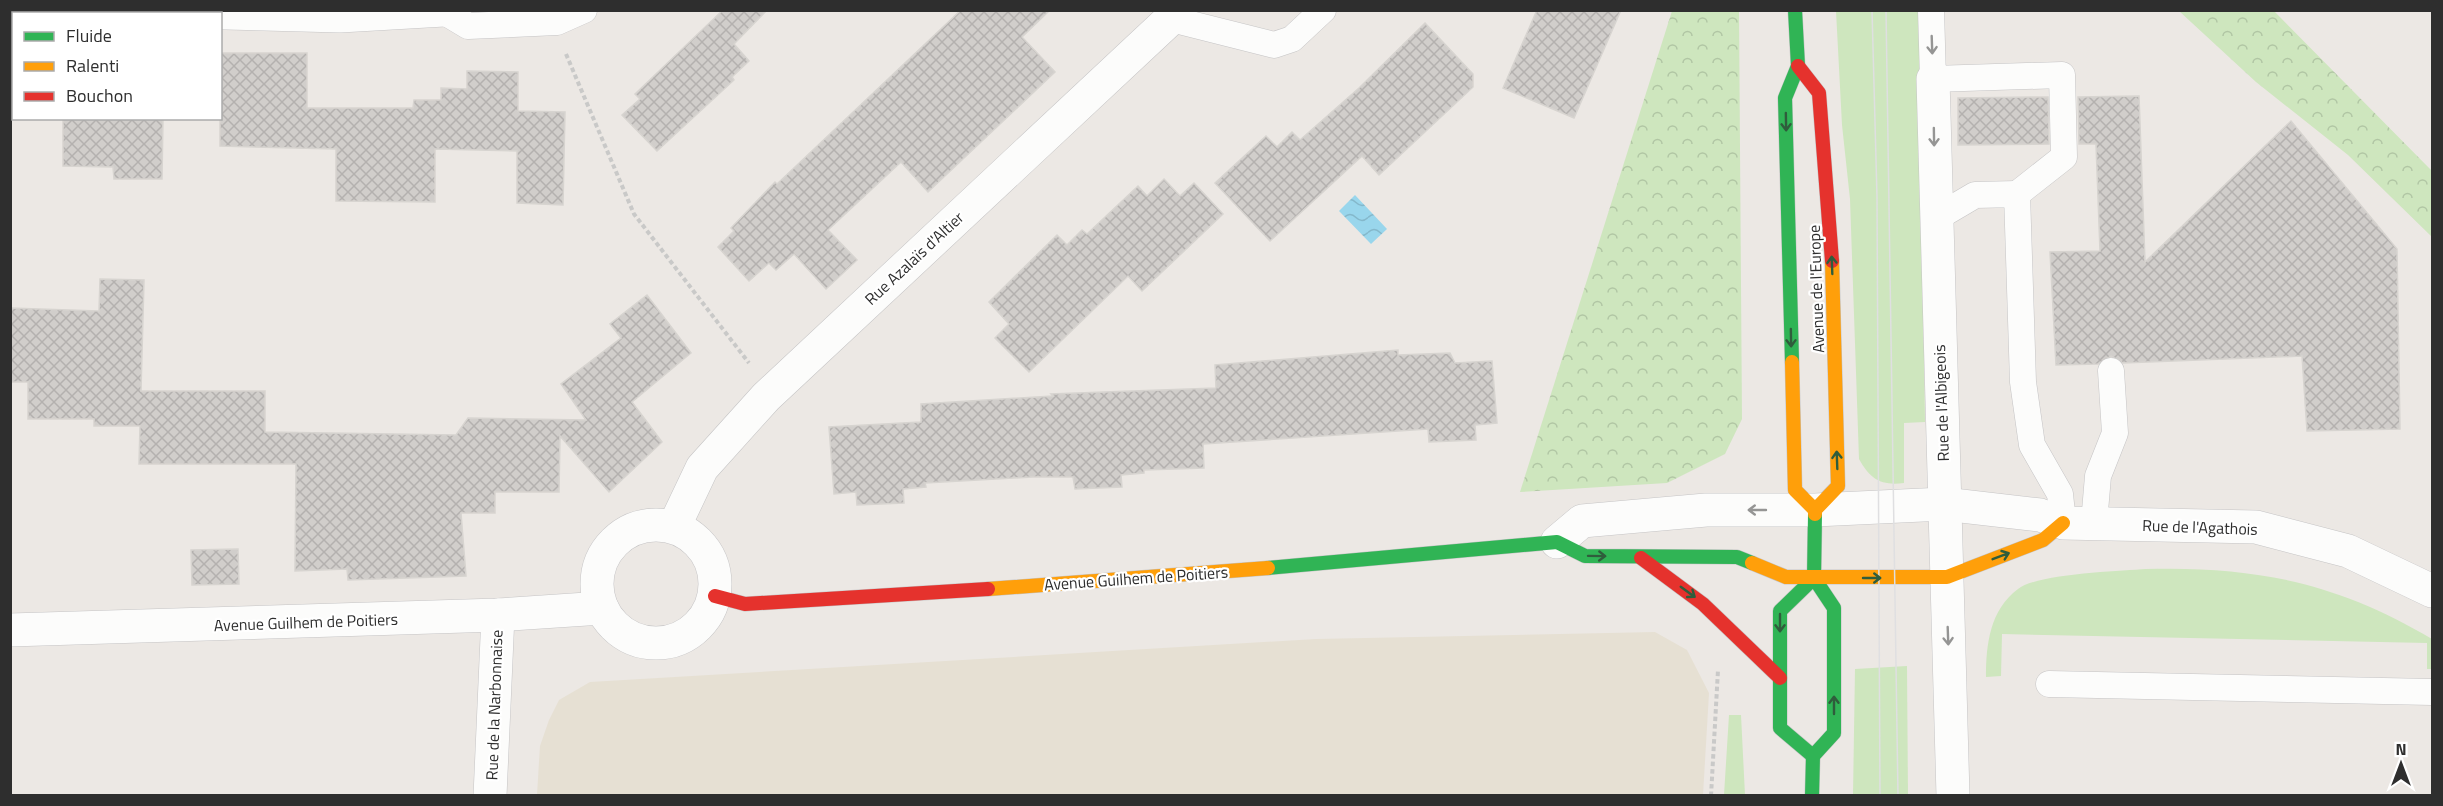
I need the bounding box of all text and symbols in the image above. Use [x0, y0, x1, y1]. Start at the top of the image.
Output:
legend [12, 12, 222, 120]
text: Fluide [66, 22, 112, 49]
one-way arrow [1926, 34, 1938, 54]
text: Ralenti [66, 52, 119, 79]
text: Bouchon [66, 82, 133, 109]
one-way arrow [1780, 111, 1791, 131]
one-way arrow [1929, 127, 1940, 147]
street label: Rue Azalaïs d'Altier [859, 205, 969, 310]
street label: Avenue de l'Europe [1802, 225, 1830, 353]
one-way arrow [1826, 256, 1838, 276]
one-way arrow [1785, 327, 1797, 347]
street label: Rue de l'Albigeois [1927, 344, 1955, 462]
one-way arrow [1832, 451, 1843, 471]
one-way arrow [1747, 504, 1767, 516]
street label: Rue de l'Agathois [2142, 513, 2258, 541]
one-way arrow [1991, 550, 2010, 561]
one-way arrow [1586, 551, 1606, 562]
street label: Avenue Guilhem de Poitiers [1043, 560, 1229, 596]
one-way arrow [1861, 572, 1881, 583]
one-way arrow [1679, 586, 1695, 599]
street label: Avenue Guilhem de Poitiers [213, 607, 399, 637]
one-way arrow [1774, 612, 1786, 632]
one-way arrow [1942, 625, 1954, 645]
street label: Rue de la Narbonnaise [479, 629, 509, 781]
one-way arrow [1828, 696, 1840, 716]
north arrow [2371, 734, 2431, 794]
text: N [2395, 737, 2407, 761]

